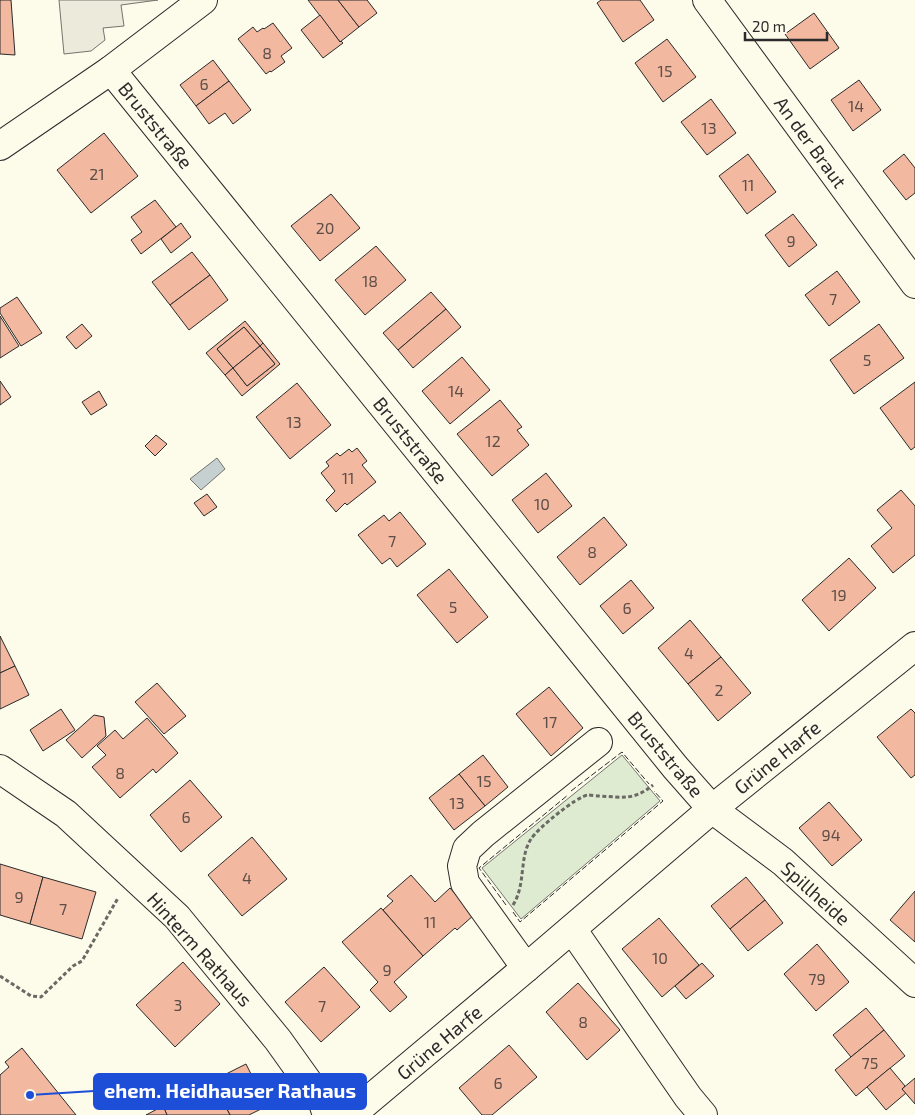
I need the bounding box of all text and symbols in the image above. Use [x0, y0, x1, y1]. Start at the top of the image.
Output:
scale bar [745, 10, 828, 42]
text: 20 m [752, 17, 786, 35]
house number: 8 [262, 43, 272, 62]
house number: 15 [658, 61, 672, 80]
house number: 6 [199, 74, 209, 93]
street label: Bruststraße [114, 77, 198, 173]
street label: An der Braut [770, 92, 852, 192]
house number: 14 [848, 96, 864, 115]
house number: 13 [701, 118, 717, 137]
house number: 21 [89, 164, 105, 183]
house number: 11 [742, 175, 754, 194]
house number: 20 [316, 218, 334, 237]
house number: 9 [786, 231, 796, 250]
house number: 18 [362, 271, 378, 290]
house number: 7 [829, 289, 837, 308]
house number: 5 [863, 350, 871, 369]
house number: 14 [448, 381, 464, 400]
street label: Bruststraße [369, 392, 453, 488]
house number: 13 [286, 412, 302, 431]
house number: 12 [485, 431, 501, 450]
house number: 11 [342, 468, 354, 487]
house number: 10 [534, 494, 550, 513]
house number: 7 [388, 531, 396, 550]
house number: 8 [587, 542, 597, 561]
house number: 19 [831, 585, 847, 604]
house number: 5 [449, 597, 457, 616]
house number: 6 [622, 598, 632, 617]
house number: 4 [684, 643, 694, 662]
house number: 2 [715, 680, 724, 699]
street label: Bruststraße [623, 706, 709, 802]
house number: 17 [543, 712, 557, 731]
street label: Grüne Harfe [729, 715, 825, 799]
house number: 8 [115, 763, 125, 782]
house number: 15 [477, 771, 491, 790]
house number: 13 [449, 793, 465, 812]
house number: 6 [181, 807, 191, 826]
house number: 94 [822, 825, 841, 844]
street label: Spillheide [777, 856, 855, 930]
house number: 4 [242, 868, 252, 887]
house number: 9 [14, 887, 24, 906]
street label: Hinterm Rathaus [143, 887, 257, 1011]
house number: 7 [59, 899, 67, 918]
house number: 11 [424, 912, 436, 931]
house number: 10 [652, 948, 668, 967]
house number: 9 [382, 960, 392, 979]
house number: 79 [808, 969, 826, 988]
house number: 3 [174, 995, 182, 1014]
house number: 7 [318, 996, 326, 1015]
street label: Grüne Harfe [392, 1000, 486, 1084]
house number: 8 [578, 1012, 588, 1031]
house number: 75 [862, 1053, 878, 1072]
house number: 6 [493, 1073, 503, 1092]
callout: ehem. Heidhauser Rathaus [94, 1074, 366, 1109]
text: ehem. Heidhauser Rathaus [104, 1078, 356, 1102]

